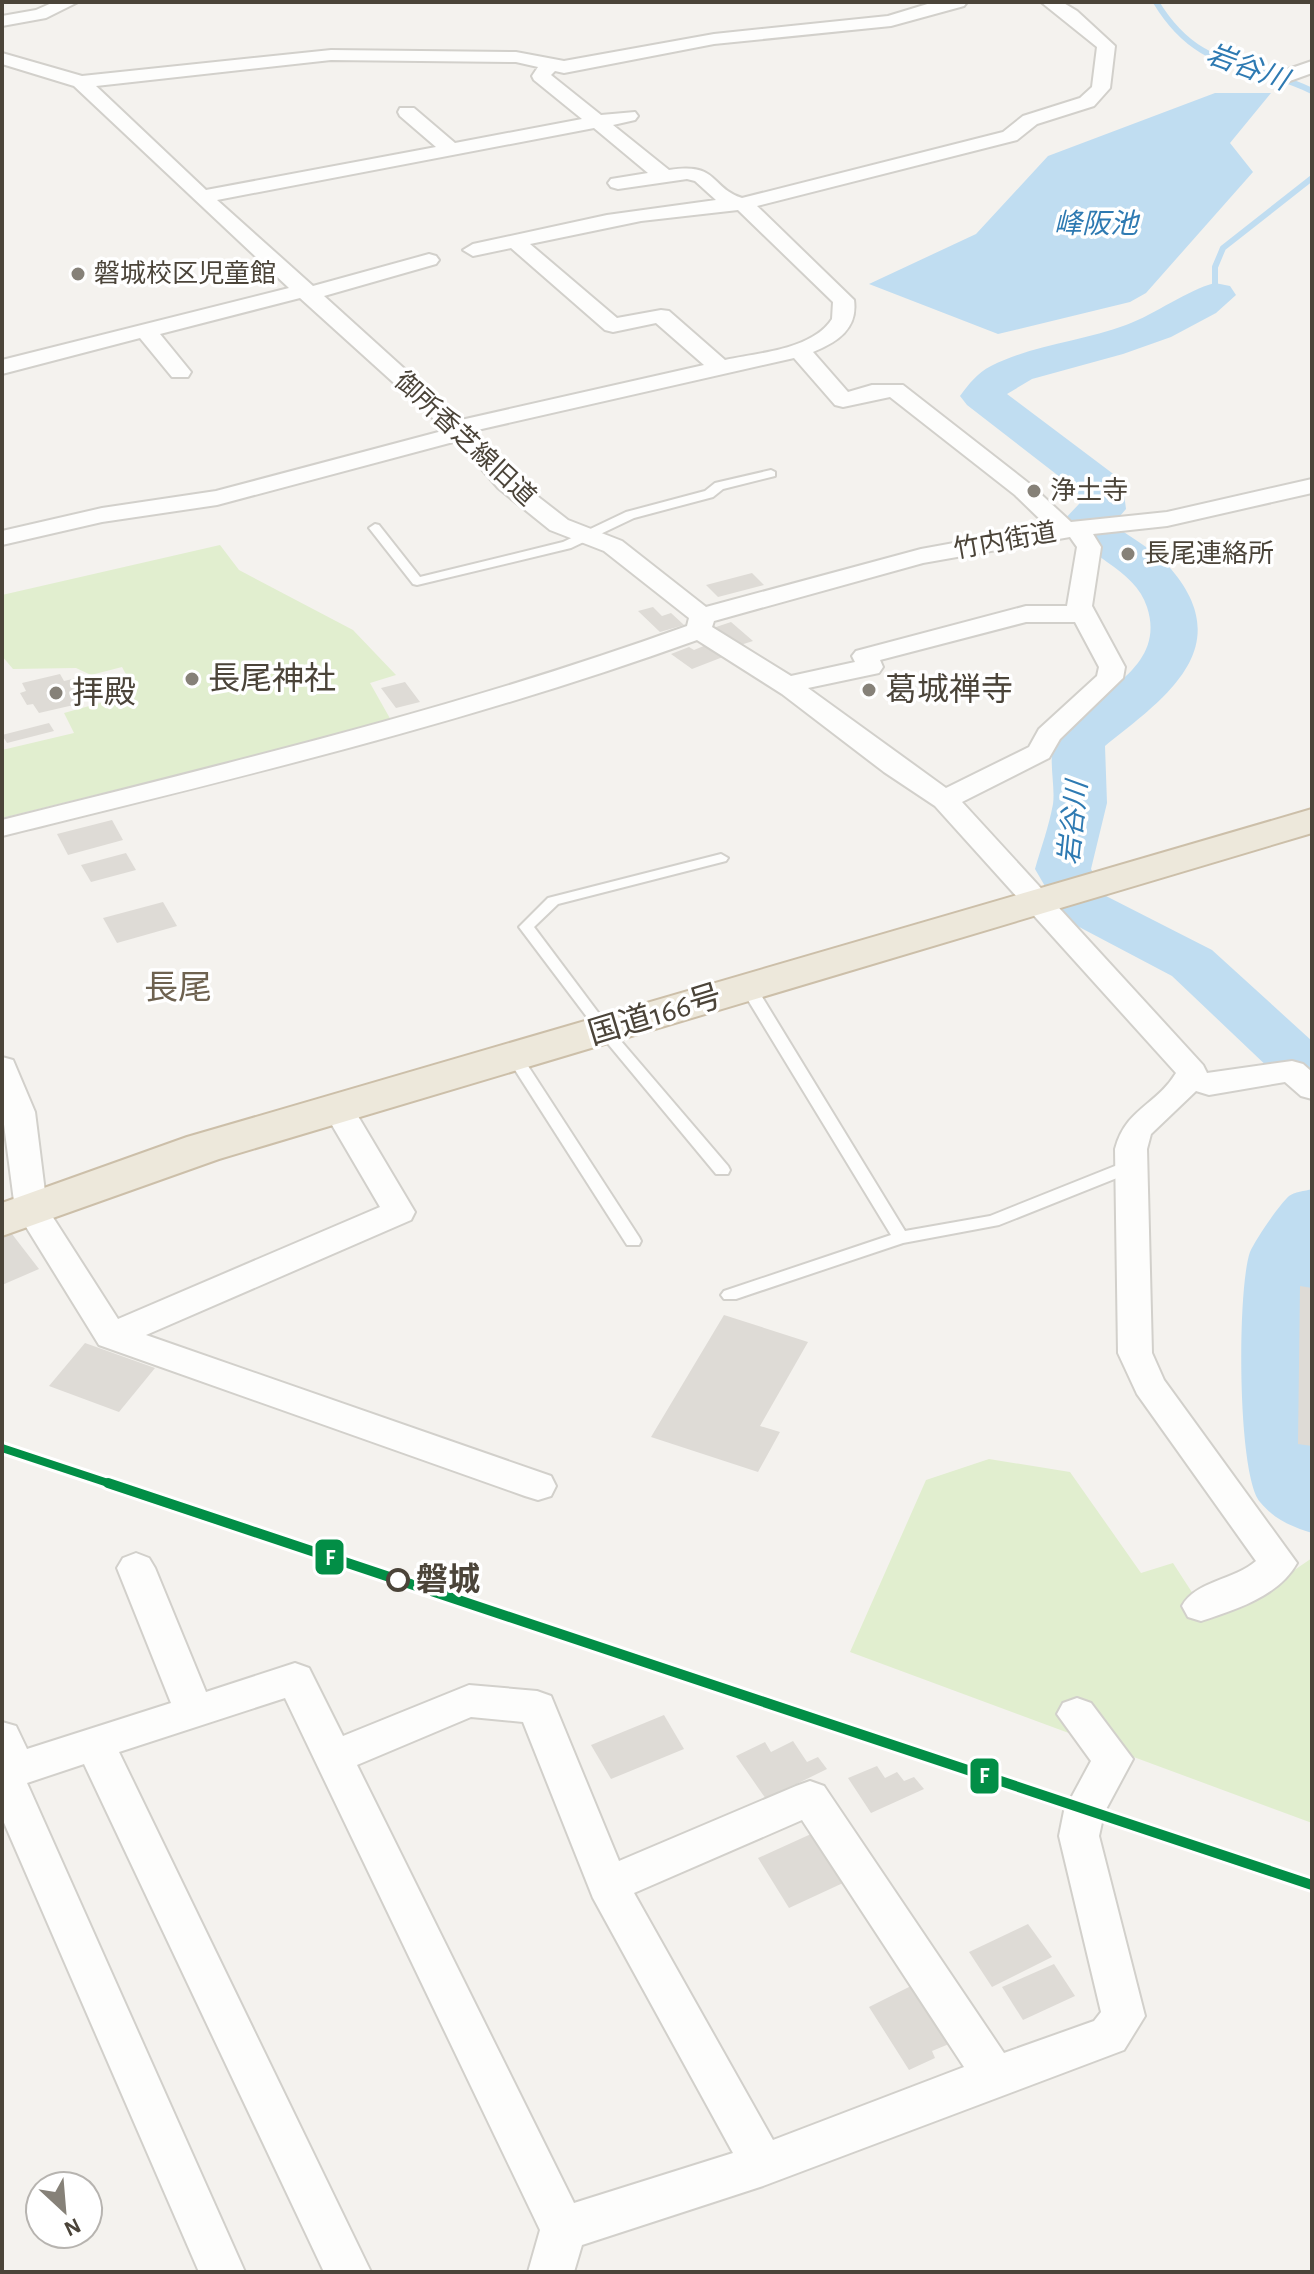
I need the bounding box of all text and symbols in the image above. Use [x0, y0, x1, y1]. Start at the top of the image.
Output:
water label: 岩谷川 [1203, 39, 1295, 97]
water label: 峰阪池 [1054, 209, 1141, 239]
place label: 磐城校区児童館 [94, 260, 276, 287]
marker: 磐城校区児童館 [69, 265, 87, 283]
street label: 御所香芝線旧道 [390, 367, 541, 511]
place label: 浄土寺 [1050, 477, 1128, 504]
marker: 浄土寺 [1025, 482, 1043, 500]
street label: 竹内街道 [951, 517, 1058, 563]
place label: 長尾連絡所 [1144, 540, 1274, 567]
marker: 長尾連絡所 [1119, 545, 1137, 563]
place label: 長尾神社 [208, 662, 336, 695]
marker: 長尾神社 [183, 670, 201, 688]
place label: 葛城禅寺 [885, 673, 1013, 706]
place label: 拝殿 [72, 676, 136, 709]
marker: 葛城禅寺 [860, 681, 878, 699]
marker: 拝殿 [47, 684, 65, 702]
water label: 岩谷川 [1054, 777, 1093, 866]
district label: 長尾 [144, 971, 212, 1006]
street label: 国道166号 [584, 978, 725, 1050]
line badge: F [314, 1538, 345, 1576]
text: F [325, 1547, 336, 1569]
place label: 磐城 [416, 1562, 480, 1596]
marker: 磐城 [387, 1569, 409, 1591]
line badge: F [969, 1757, 1000, 1795]
text: F [979, 1765, 990, 1787]
north arrow [24, 2170, 104, 2250]
text: N [61, 2214, 84, 2240]

